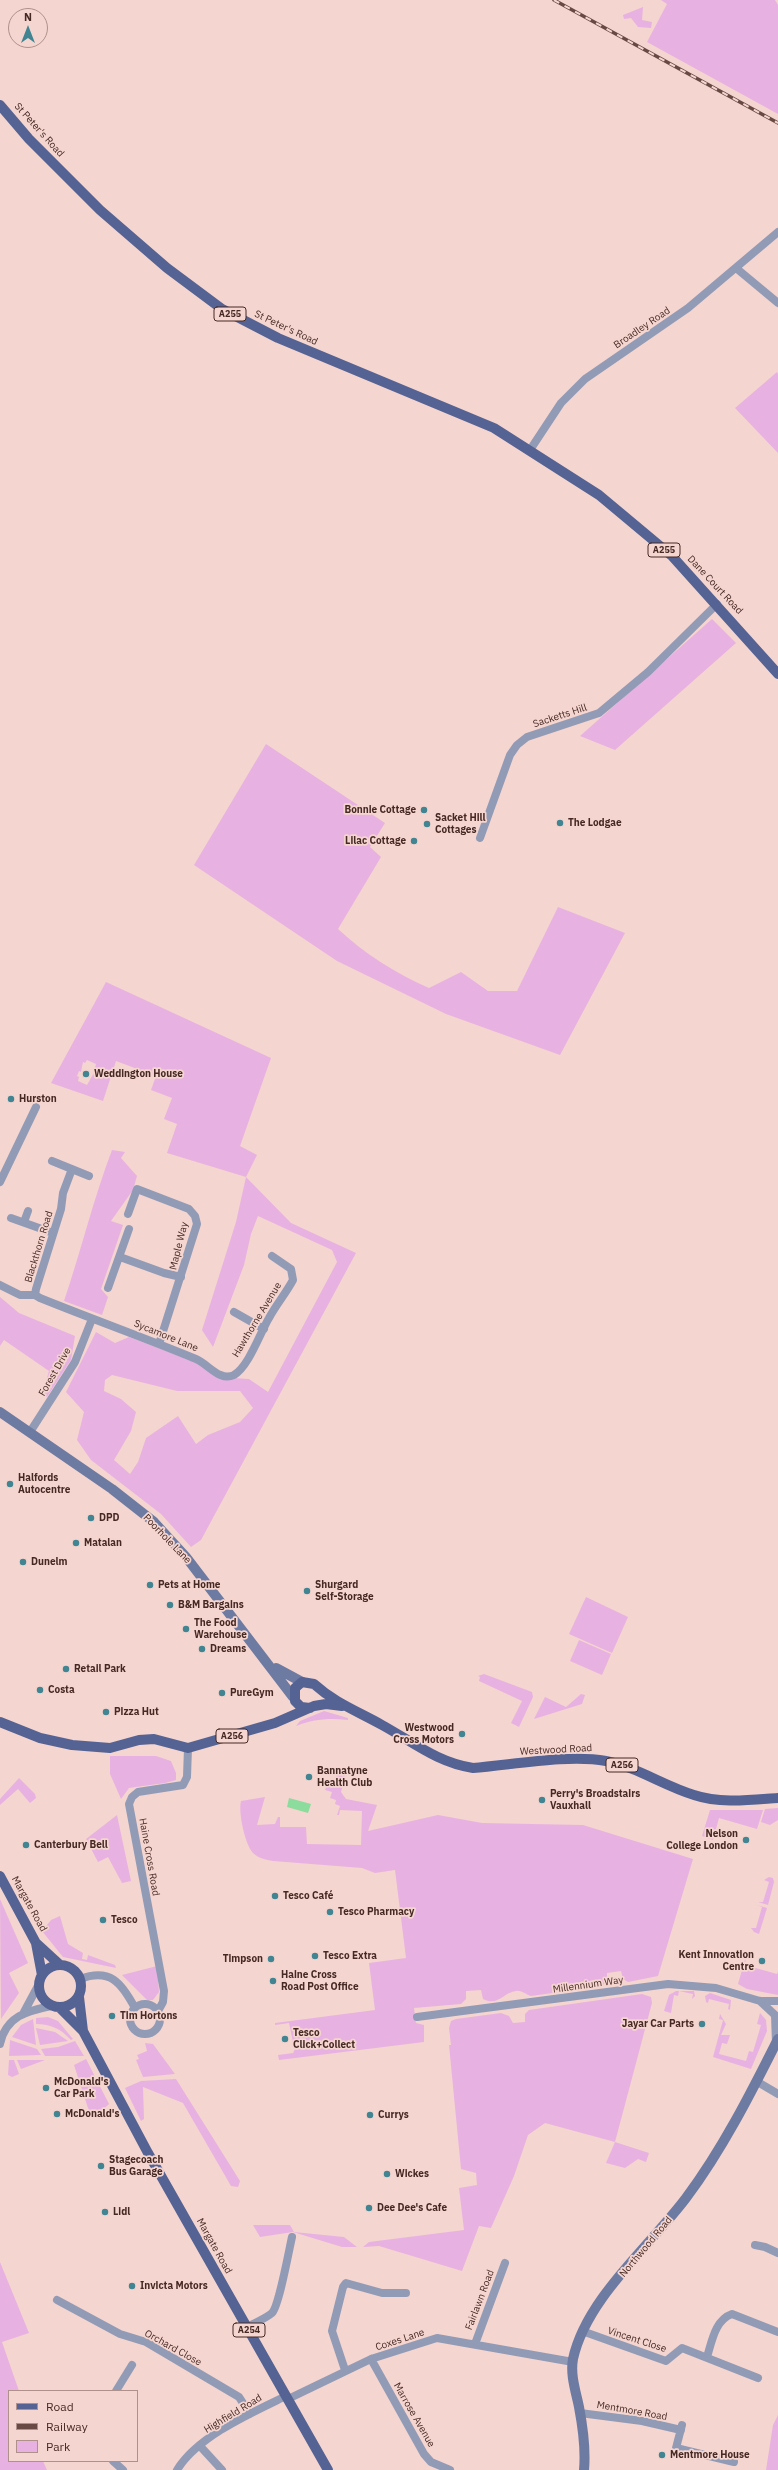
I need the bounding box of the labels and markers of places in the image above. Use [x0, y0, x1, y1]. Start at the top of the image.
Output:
place label: Bonnie Cottage [344, 804, 416, 816]
marker: Bonnie Cottage [419, 805, 429, 815]
place label: Sacket Hill Cottages [435, 812, 485, 836]
place label: The Lodgae [568, 817, 622, 829]
marker: The Lodgae [555, 818, 565, 828]
marker: Sacket Hill Cottages [422, 819, 432, 829]
place label: Lilac Cottage [345, 835, 406, 847]
marker: Lilac Cottage [409, 836, 419, 846]
place label: Weddington House [94, 1068, 183, 1080]
marker: Weddington House [81, 1069, 91, 1079]
place label: Hurston [19, 1093, 57, 1105]
marker: Hurston [6, 1094, 16, 1104]
place label: Halfords Autocentre [18, 1472, 70, 1496]
marker: Halfords Autocentre [5, 1479, 15, 1489]
place label: DPD [99, 1512, 119, 1524]
marker: DPD [86, 1513, 96, 1523]
place label: Matalan [84, 1537, 122, 1549]
marker: Matalan [71, 1538, 81, 1548]
place label: Dunelm [31, 1556, 67, 1568]
marker: Dunelm [18, 1557, 28, 1567]
place label: Pets at Home [158, 1579, 220, 1591]
place label: Shurgard Self-Storage [315, 1579, 374, 1602]
marker: Pets at Home [145, 1580, 155, 1590]
marker: Shurgard Self-Storage [302, 1586, 312, 1596]
place label: B&M Bargains [178, 1599, 244, 1611]
marker: B&M Bargains [165, 1600, 175, 1610]
place label: The Food Warehouse [194, 1617, 247, 1640]
marker: The Food Warehouse [181, 1624, 191, 1634]
place label: Dreams [210, 1643, 246, 1655]
marker: Dreams [197, 1644, 207, 1654]
place label: Retail Park [74, 1663, 126, 1675]
marker: Retail Park [61, 1664, 71, 1674]
place label: Costa [48, 1684, 75, 1696]
marker: Costa [35, 1685, 45, 1695]
place label: PureGym [230, 1687, 274, 1699]
marker: PureGym [217, 1688, 227, 1698]
place label: Pizza Hut [114, 1706, 159, 1718]
marker: Pizza Hut [101, 1707, 111, 1717]
place label: Westwood Cross Motors [393, 1722, 454, 1746]
marker: Westwood Cross Motors [457, 1729, 467, 1739]
place label: Bannatyne Health Club [317, 1765, 372, 1788]
marker: Bannatyne Health Club [304, 1772, 314, 1782]
place label: Perry's Broadstairs Vauxhall [550, 1788, 640, 1812]
marker: Perry's Broadstairs Vauxhall [537, 1795, 547, 1805]
place label: Nelson College London [666, 1828, 738, 1852]
marker: Nelson College London [741, 1835, 751, 1845]
place label: Canterbury Bell [34, 1839, 108, 1851]
marker: Canterbury Bell [21, 1840, 31, 1850]
place label: Tesco Café [283, 1890, 333, 1902]
marker: Tesco Café [270, 1891, 280, 1901]
place label: Tesco Pharmacy [338, 1906, 414, 1918]
marker: Tesco Pharmacy [325, 1907, 335, 1917]
place label: Tesco [111, 1914, 138, 1926]
marker: Tesco [98, 1915, 108, 1925]
place label: Kent Innovation Centre [679, 1949, 754, 1972]
place label: Tesco Extra [323, 1950, 377, 1962]
marker: Tesco Extra [310, 1951, 320, 1961]
place label: Timpson [223, 1953, 263, 1965]
marker: Timpson [266, 1954, 276, 1964]
marker: Kent Innovation Centre [757, 1956, 767, 1966]
place label: Haine Cross Road Post Office [281, 1969, 359, 1992]
marker: Haine Cross Road Post Office [268, 1976, 278, 1986]
place label: Tim Hortons [120, 2010, 177, 2022]
marker: Tim Hortons [107, 2011, 117, 2021]
place label: Jayar Car Parts [622, 2018, 694, 2030]
marker: Jayar Car Parts [697, 2019, 707, 2029]
place label: Tesco Click+Collect [293, 2027, 355, 2050]
marker: Tesco Click+Collect [280, 2034, 290, 2044]
place label: McDonald's Car Park [54, 2076, 108, 2100]
marker: McDonald's Car Park [41, 2083, 51, 2093]
place label: McDonald's [65, 2108, 119, 2120]
marker: McDonald's [52, 2109, 62, 2119]
place label: Currys [378, 2109, 409, 2121]
marker: Currys [365, 2110, 375, 2120]
place label: Stagecoach Bus Garage [109, 2154, 163, 2178]
marker: Stagecoach Bus Garage [96, 2161, 106, 2171]
place label: Wickes [395, 2168, 429, 2180]
marker: Wickes [382, 2169, 392, 2179]
place label: Dee Dee's Cafe [377, 2202, 447, 2214]
marker: Dee Dee's Cafe [364, 2203, 374, 2213]
place label: Lidl [113, 2206, 130, 2218]
marker: Lidl [100, 2207, 110, 2217]
place label: Invicta Motors [140, 2280, 208, 2292]
marker: Invicta Motors [127, 2281, 137, 2291]
place label: Mentmore House [670, 2449, 750, 2461]
marker: Mentmore House [657, 2450, 667, 2460]

